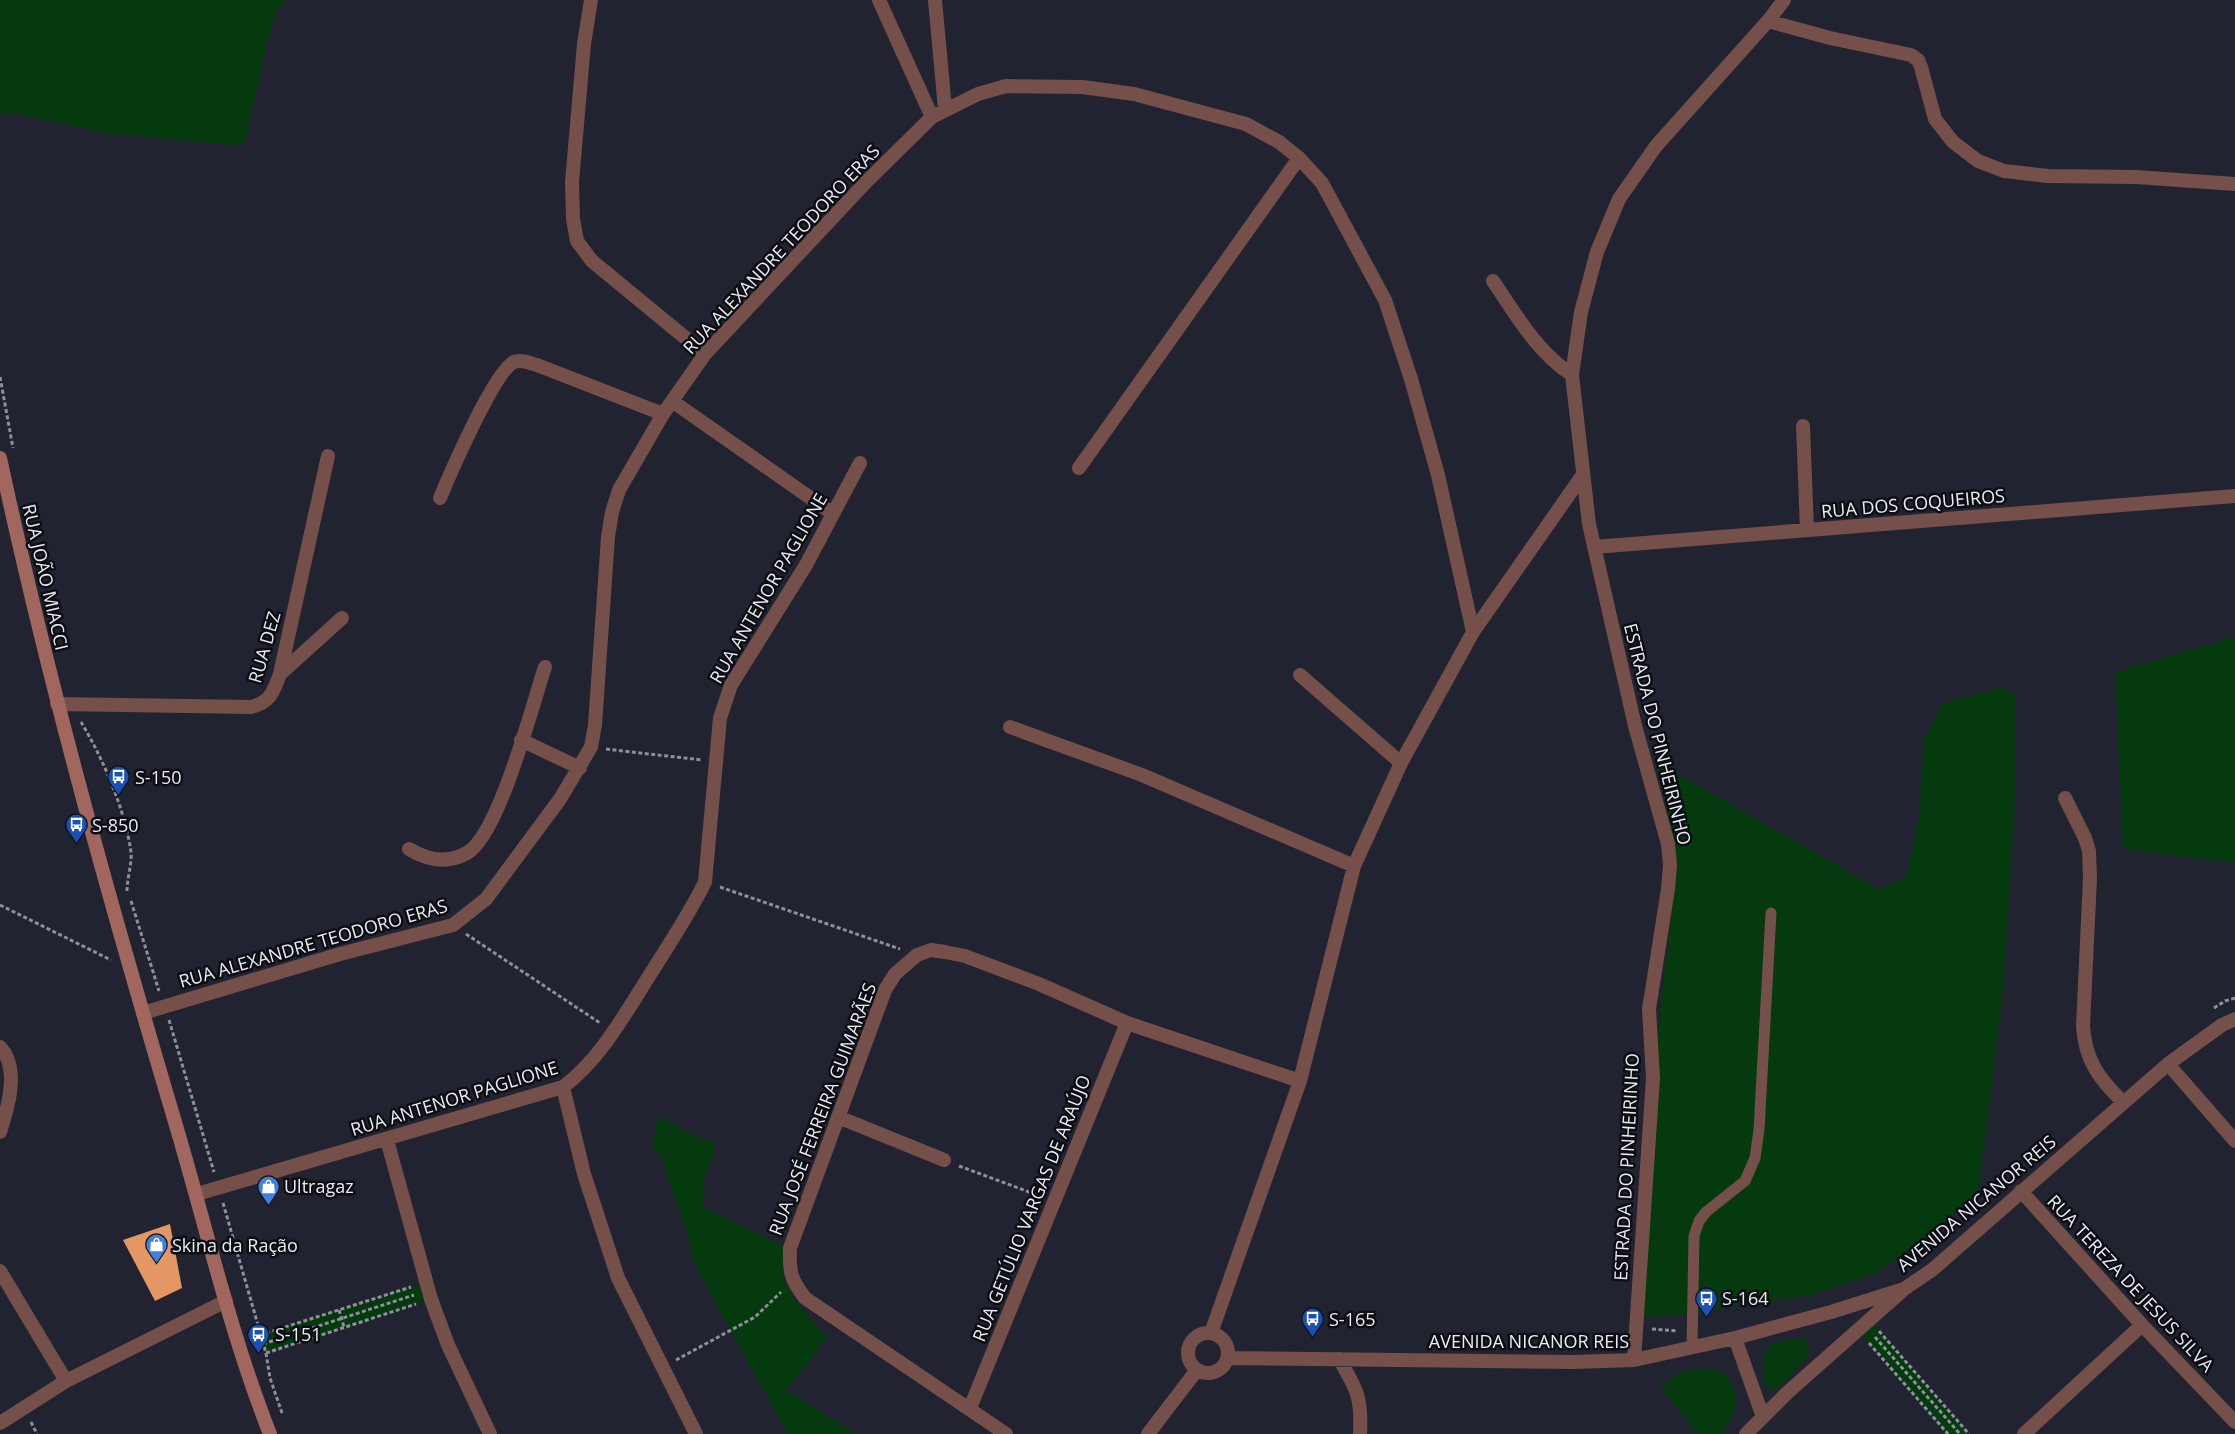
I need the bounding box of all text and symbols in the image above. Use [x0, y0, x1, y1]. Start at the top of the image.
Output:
street label: RUA ALEXANDRE TEODORO ERAS [677, 139, 885, 359]
street label: RUA DOS COQUEIROS [1820, 483, 2006, 523]
street label: RUA ANTENOR PAGLIONE [704, 489, 832, 687]
street label: RUA JOÃO MIACCI [17, 501, 75, 653]
street label: RUA DEZ [242, 608, 286, 686]
street label: ESTRADA DO PINHEIRINHO [1619, 621, 1697, 847]
bus stop icon: S-150 [107, 765, 131, 796]
place label: S-150 [135, 765, 182, 789]
bus stop icon: S-850 [64, 813, 88, 844]
place label: S-850 [92, 813, 139, 837]
street label: RUA ALEXANDRE TEODORO ERAS [176, 893, 450, 993]
street label: RUA JOSÉ FERREIRA GUIMARÃES [763, 979, 881, 1239]
street label: ESTRADA DO PINHEIRINHO [1608, 1053, 1644, 1281]
street label: RUA ANTENOR PAGLIONE [347, 1055, 561, 1141]
street label: RUA GETÚLIO VARGAS DE ARAÚJO [966, 1071, 1096, 1345]
street label: AVENIDA NICANOR REIS [1892, 1129, 2061, 1277]
shop icon: Ultragaz [256, 1174, 280, 1205]
place label: Ultragaz [284, 1174, 354, 1198]
street label: RUA TEREZA DE JESUS SILVA [2042, 1189, 2220, 1377]
shop icon: Skina da Ração [144, 1233, 168, 1264]
place label: Skina da Ração [172, 1233, 298, 1257]
bus stop icon: S-164 [1694, 1286, 1718, 1317]
place label: S-164 [1722, 1286, 1769, 1310]
bus stop icon: S-165 [1301, 1307, 1325, 1338]
place label: S-165 [1329, 1307, 1376, 1331]
bus stop icon: S-151 [247, 1322, 271, 1353]
place label: S-151 [275, 1322, 322, 1346]
street label: AVENIDA NICANOR REIS [1429, 1329, 1629, 1353]

